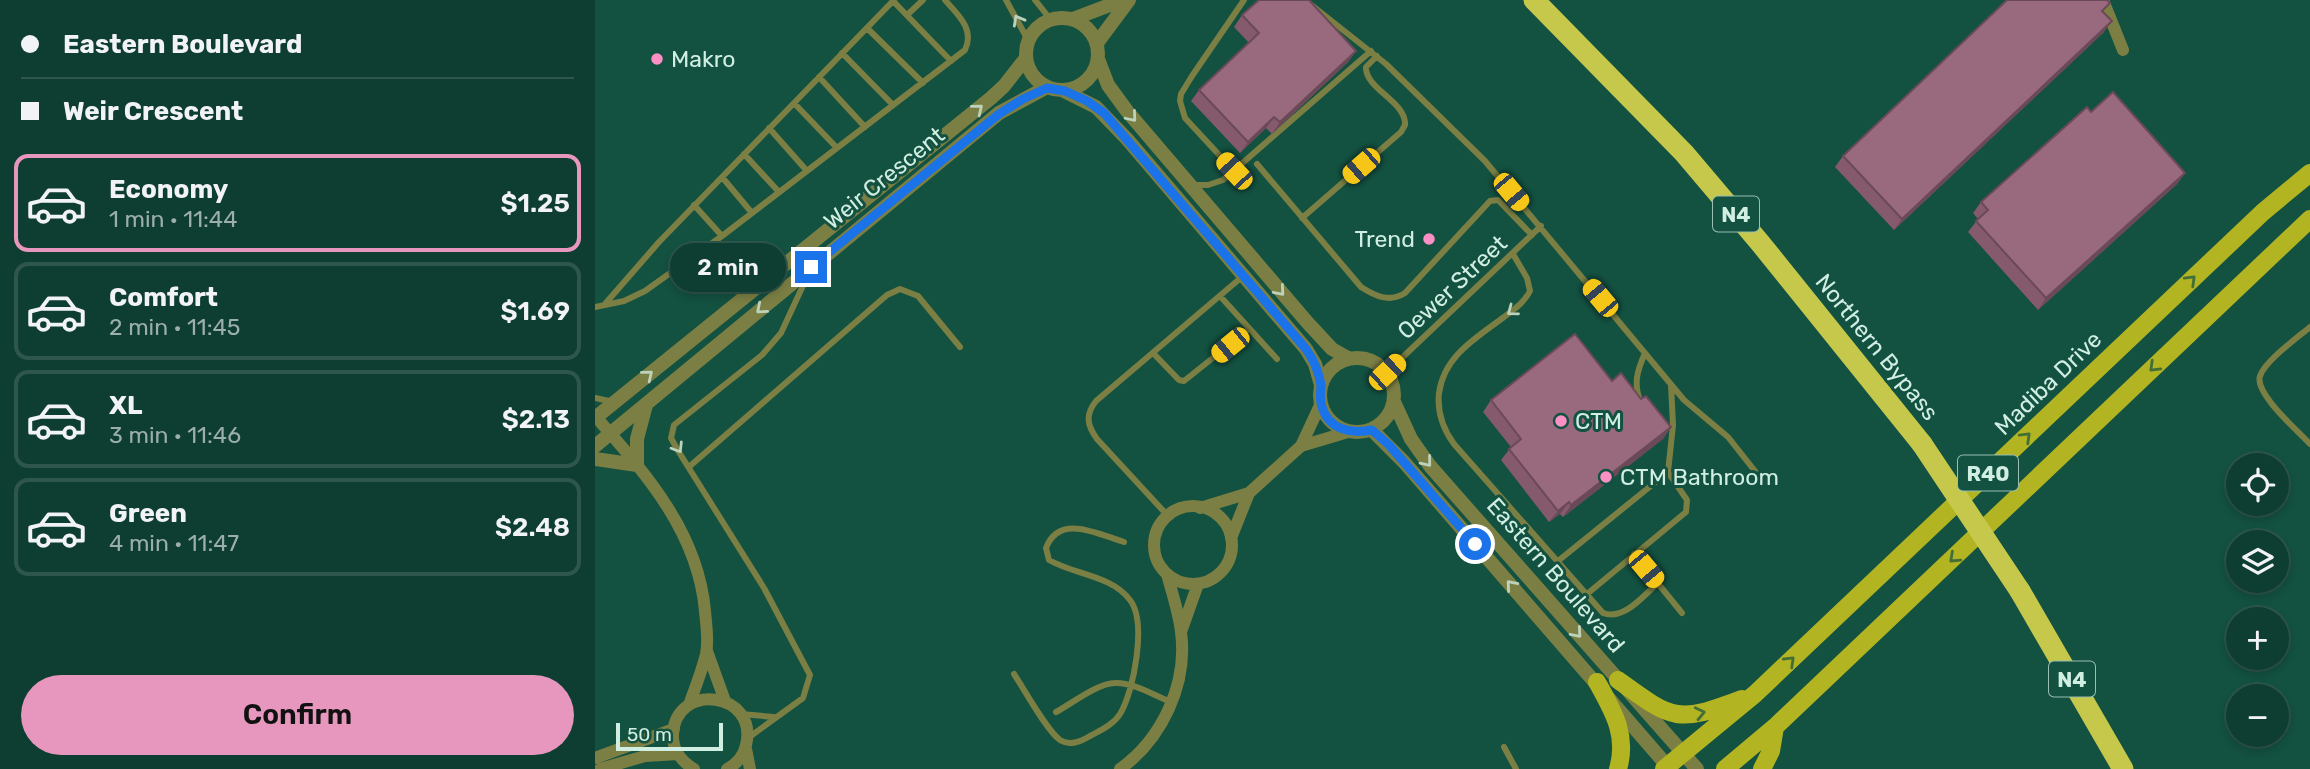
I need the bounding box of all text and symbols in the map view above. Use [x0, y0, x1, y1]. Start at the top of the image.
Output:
one-way arrow [1013, 14, 1026, 27]
text: Eastern Boulevard [63, 29, 302, 60]
place label: Makro [671, 45, 736, 73]
marker: Makro [649, 51, 665, 67]
text: Weir Crescent [63, 96, 243, 127]
one-way arrow [969, 105, 982, 117]
one-way arrow [1124, 109, 1136, 122]
street label: Weir Crescent [818, 121, 950, 235]
car [1339, 144, 1384, 188]
car [1212, 148, 1257, 194]
car [1490, 169, 1533, 215]
icon: car [25, 172, 88, 235]
text: Economy [109, 174, 228, 205]
text: $1.25 [500, 188, 570, 219]
road number: N4 [1713, 196, 1759, 232]
text: 1 min · 11:44 [109, 205, 237, 233]
place label: Trend [1355, 225, 1415, 253]
street label: Oewer Street [1391, 229, 1513, 345]
marker: Trend [1421, 231, 1437, 247]
callout: 2 min [671, 243, 787, 292]
route end [795, 251, 827, 283]
text: 2 min [697, 253, 759, 281]
street label: Northern Bypass [1809, 268, 1945, 426]
car [1579, 275, 1622, 321]
one-way arrow [2183, 276, 2196, 289]
icon: car [25, 280, 88, 343]
text: Comfort [109, 282, 218, 313]
one-way arrow [1272, 282, 1284, 295]
text: $1.69 [501, 296, 570, 327]
one-way arrow [756, 300, 768, 313]
one-way arrow [1507, 302, 1520, 315]
text: 2 min · 11:45 [109, 313, 240, 341]
car [1208, 324, 1253, 366]
street label: Madiba Drive [1989, 325, 2107, 441]
car [1365, 350, 1410, 394]
one-way arrow [2149, 359, 2162, 372]
one-way arrow [640, 371, 653, 383]
icon: car [25, 388, 88, 451]
text: XL [109, 390, 142, 421]
text: $2.13 [502, 404, 570, 435]
place label: CTM [1575, 407, 1622, 435]
marker: CTM [1553, 413, 1569, 429]
text: 3 min · 11:46 [109, 421, 241, 449]
one-way arrow [2018, 432, 2031, 445]
one-way arrow [669, 441, 682, 454]
one-way arrow [1419, 453, 1431, 466]
map controls [2226, 453, 2289, 747]
button: locate [2226, 453, 2289, 516]
road number: R40 [1958, 456, 2018, 490]
place label: CTM Bathroom [1620, 463, 1779, 491]
marker: CTM Bathroom [1598, 469, 1614, 485]
street label: Eastern Boulevard [1481, 492, 1631, 658]
icon: car [25, 496, 88, 559]
text: Green [109, 498, 187, 529]
text: $2.48 [495, 512, 570, 543]
route start [1459, 528, 1491, 560]
text: 4 min · 11:47 [109, 529, 239, 557]
button: layers [2226, 530, 2289, 593]
car [1625, 546, 1668, 592]
one-way arrow [1949, 549, 1962, 562]
one-way arrow [1507, 580, 1519, 593]
button: + [2226, 607, 2289, 670]
one-way arrow [1569, 624, 1581, 637]
one-way arrow [1782, 656, 1795, 669]
road number: N4 [2049, 662, 2095, 696]
button: Confirm [21, 675, 574, 755]
button: − [2226, 684, 2289, 747]
one-way arrow [1694, 707, 1706, 721]
scale bar [616, 720, 723, 752]
text: 50 m [627, 723, 672, 746]

